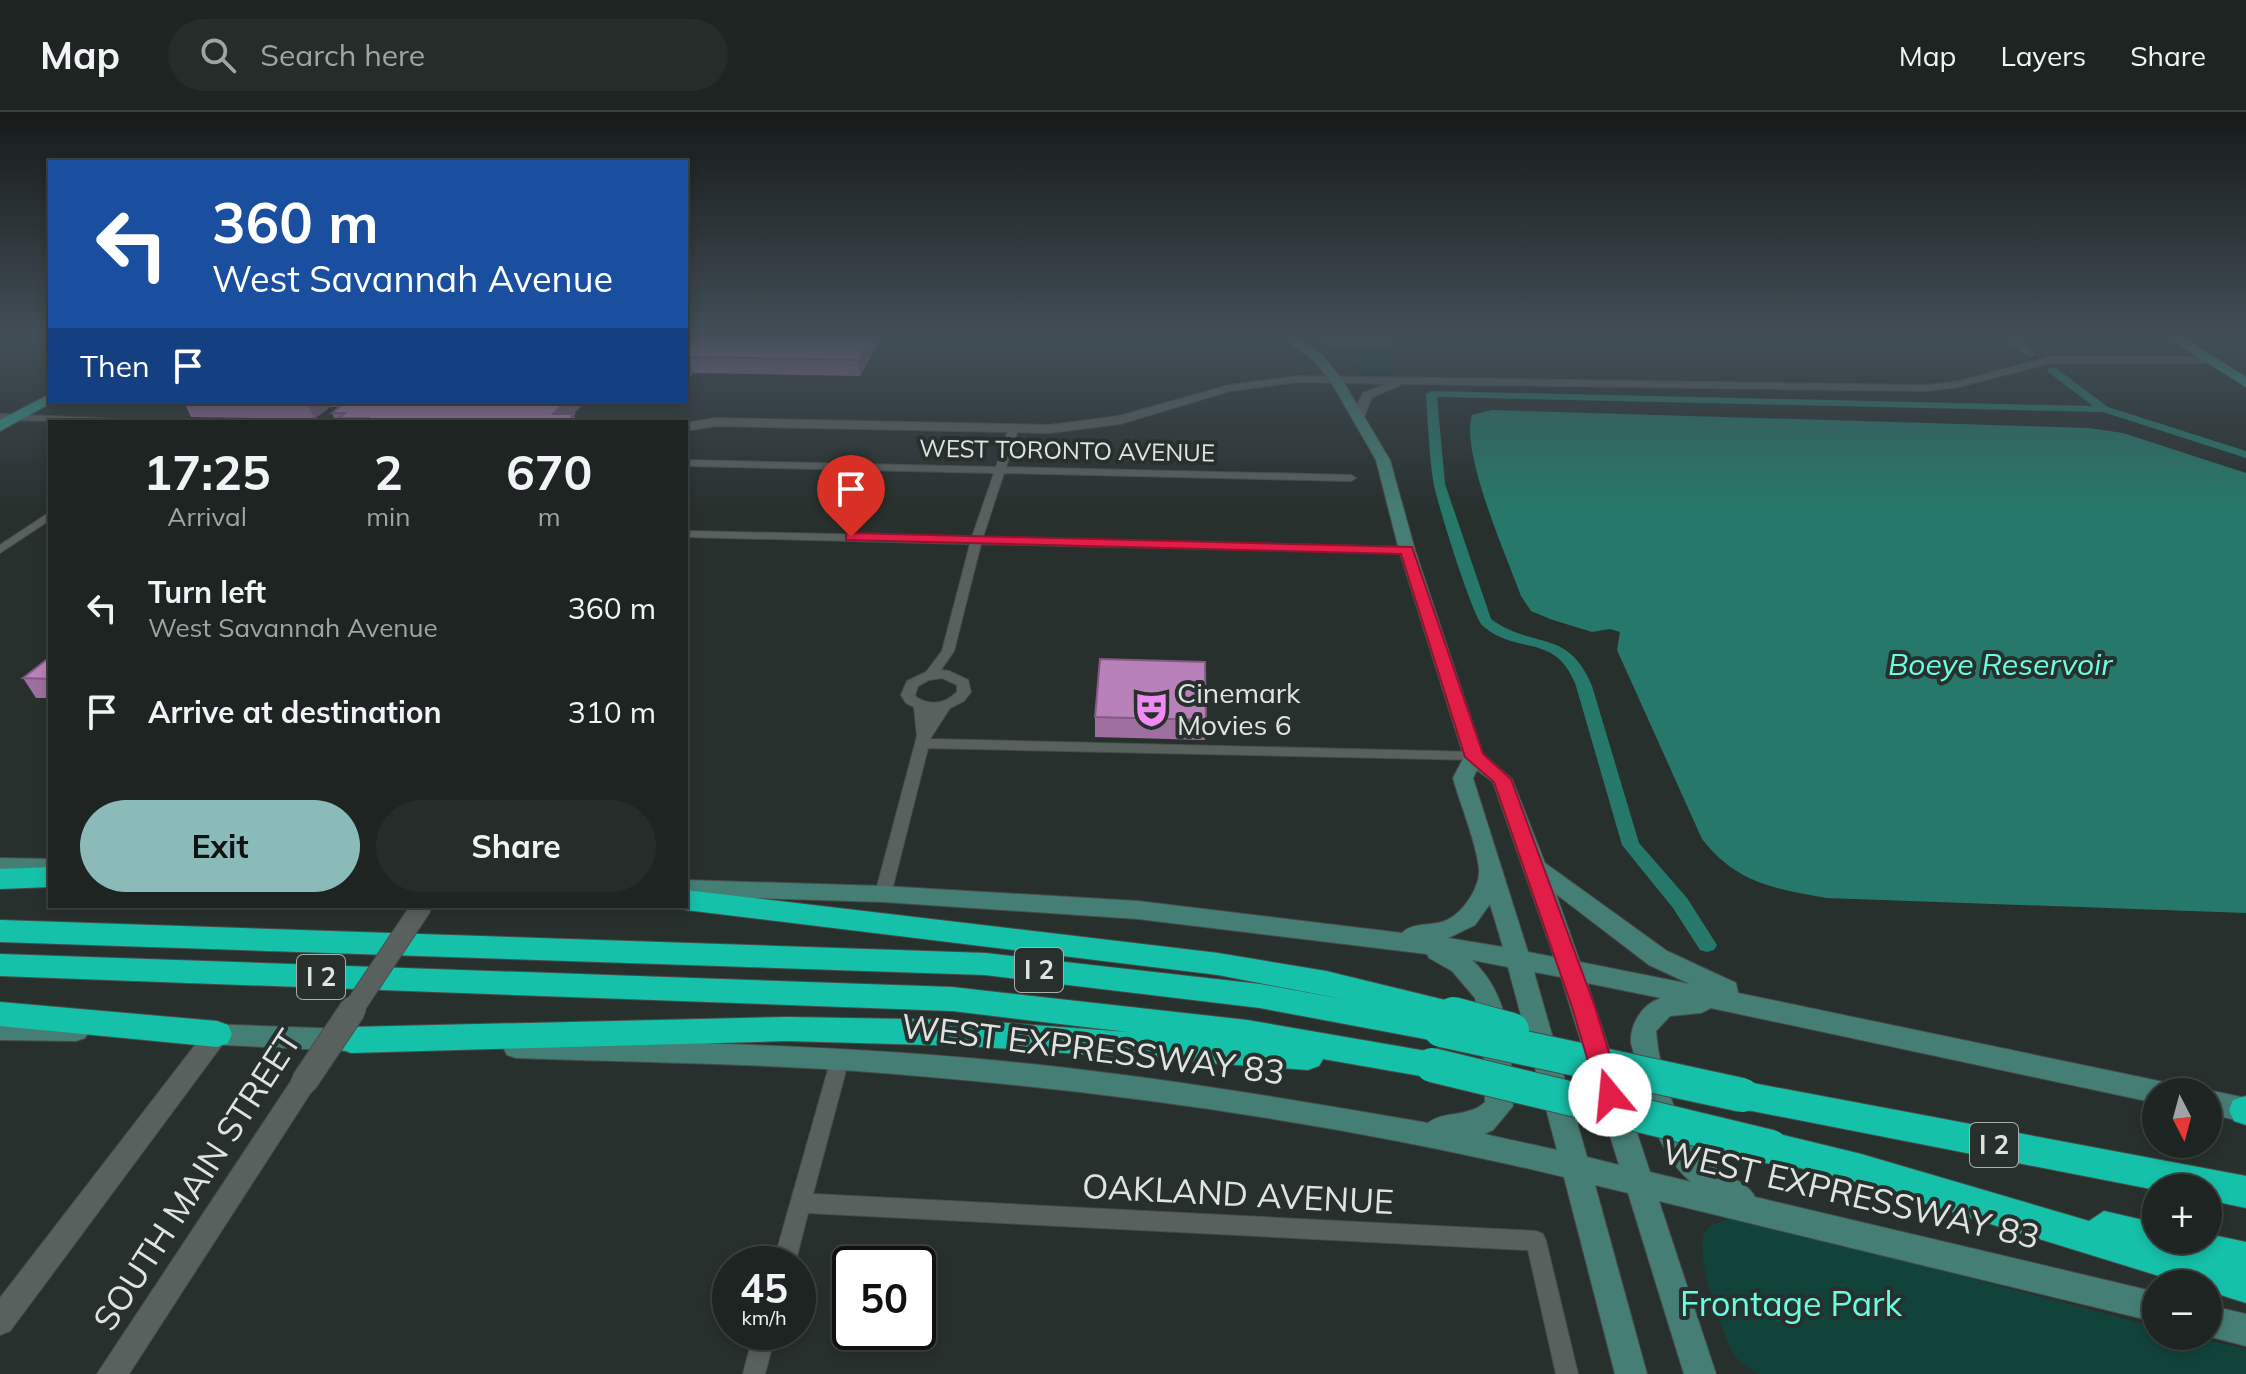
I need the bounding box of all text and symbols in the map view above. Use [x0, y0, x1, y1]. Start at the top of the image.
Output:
search box [168, 19, 728, 91]
text: Map [40, 31, 120, 79]
icon: search [196, 33, 240, 77]
text: Search here [260, 36, 425, 74]
text: Map [1899, 38, 1956, 73]
text: Layers [2000, 38, 2086, 73]
text: Share [2130, 38, 2206, 73]
text: 360 m [212, 187, 379, 257]
icon: left [80, 192, 184, 296]
text: West Savannah Avenue [212, 256, 613, 301]
icon: arrive [166, 344, 210, 388]
text: Then [80, 347, 150, 385]
street label: WEST TORONTO AVENUE [919, 432, 1215, 468]
text: 17:25 [144, 442, 271, 502]
text: 2 [374, 442, 403, 502]
text: 670 [506, 442, 592, 502]
pin [817, 455, 885, 537]
icon: arrive [829, 467, 873, 511]
text: Arrival [167, 500, 247, 533]
text: min [366, 500, 410, 533]
text: m [538, 500, 561, 533]
text: Turn left [148, 573, 266, 611]
icon: left [80, 586, 124, 630]
text: 360 m [568, 589, 656, 627]
text: West Savannah Avenue [148, 611, 438, 644]
water label: Boeye Reservoir [1888, 645, 2113, 683]
place label: Cinemark Movies 6 [1177, 675, 1301, 742]
icon: arrive [80, 690, 124, 734]
theatre icon: Cinemark Movies 6 [1132, 690, 1170, 728]
text: Arrive at destination [148, 693, 442, 731]
text: 310 m [568, 693, 656, 731]
button: Exit [80, 800, 360, 892]
button: Share [376, 800, 656, 892]
road number: I 2 [1015, 948, 1063, 992]
road number: I 2 [297, 955, 345, 999]
street label: WEST EXPRESSWAY 83 [899, 1004, 1287, 1093]
street label: SOUTH MAIN STREET [83, 1021, 310, 1338]
position arrow [1568, 1053, 1652, 1137]
north arrow [2142, 1078, 2222, 1158]
map controls [2142, 1078, 2222, 1350]
road number: I 2 [1970, 1123, 2018, 1167]
street label: WEST EXPRESSWAY 83 [1658, 1129, 2044, 1258]
street label: OAKLAND AVENUE [1081, 1164, 1395, 1223]
button: + [2142, 1174, 2222, 1254]
speed limit sign: 50 [832, 1246, 936, 1350]
text: 45 [740, 1263, 788, 1313]
button: − [2142, 1270, 2222, 1350]
park label: Frontage Park [1680, 1282, 1902, 1325]
text: km/h [741, 1305, 787, 1330]

